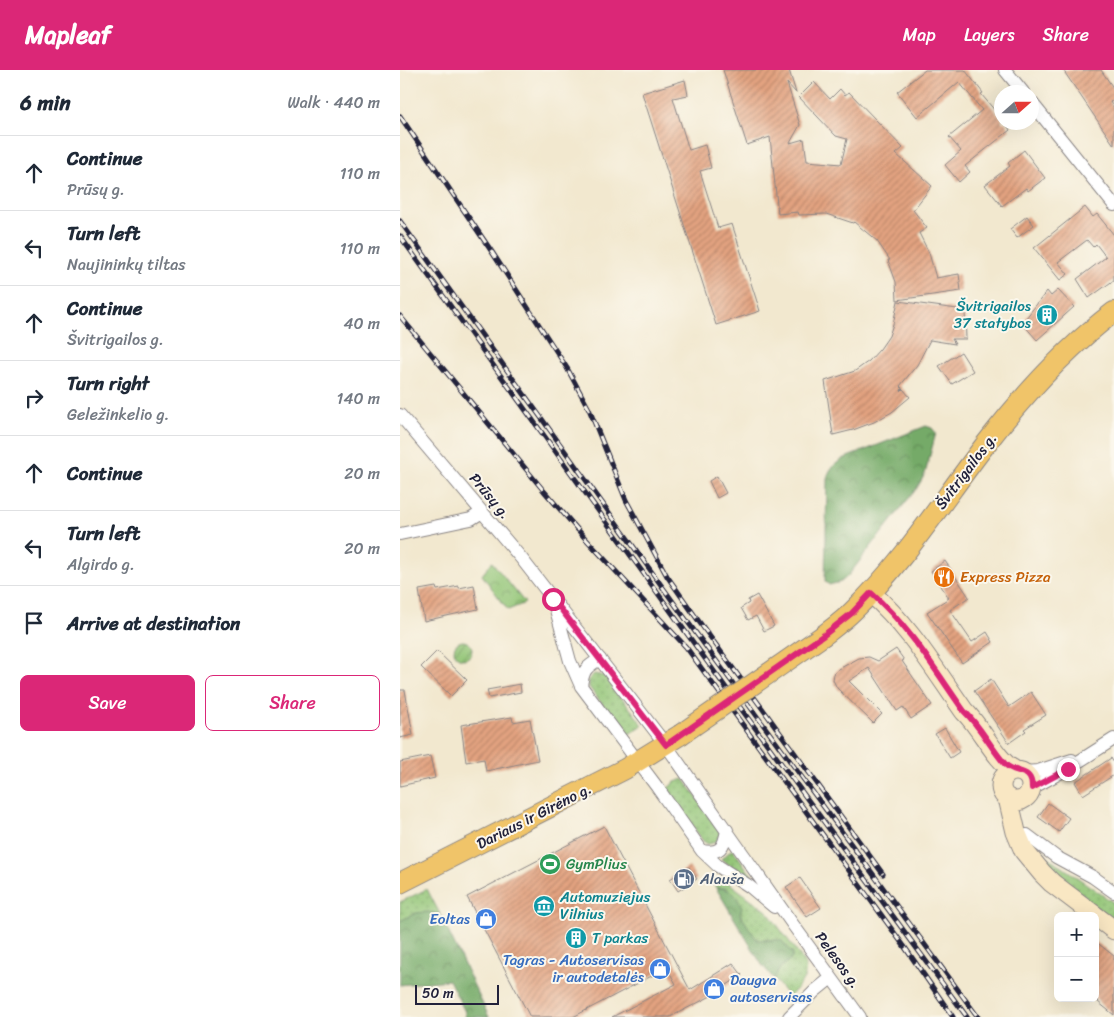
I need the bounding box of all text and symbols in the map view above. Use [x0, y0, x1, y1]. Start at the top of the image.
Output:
text: Mapleaf [25, 14, 111, 56]
text: Map [903, 19, 936, 51]
text: Layers [964, 19, 1015, 51]
text: Share [1043, 19, 1089, 51]
text: 6 min [20, 84, 71, 122]
north arrow [994, 85, 1039, 130]
text: Walk · 440 m [287, 88, 380, 117]
text: Continue [67, 142, 143, 175]
icon: ahead [20, 159, 48, 187]
text: 110 m [340, 159, 380, 188]
text: Prūsų g. [67, 175, 125, 204]
text: Turn left [67, 217, 140, 250]
icon: left [20, 234, 48, 262]
text: 110 m [340, 234, 380, 263]
text: Naujininkų tiltas [67, 250, 186, 279]
text: Continue [67, 292, 143, 325]
place label: Švitrigailos 37 statybos [954, 293, 1032, 336]
building icon: Švitrigailos 37 statybos [1035, 303, 1059, 327]
icon: ahead [20, 309, 48, 337]
text: 40 m [343, 309, 380, 338]
text: Švitrigailos g. [67, 325, 164, 354]
text: Turn right [67, 367, 149, 400]
icon: right [20, 384, 48, 412]
text: 140 m [337, 384, 380, 413]
text: Geležinkelio g. [67, 400, 169, 429]
street label: Švitrigailos g. [928, 427, 1004, 515]
text: Continue [67, 457, 143, 490]
icon: ahead [20, 459, 48, 487]
text: 20 m [344, 459, 380, 488]
street label: Prūsų g. [463, 467, 517, 525]
text: Turn left [67, 517, 140, 550]
icon: left [20, 534, 48, 562]
text: 20 m [344, 534, 380, 563]
text: Algirdo g. [67, 550, 135, 579]
place label: Express Pizza [960, 564, 1051, 590]
restaurant icon: Express Pizza [932, 565, 956, 589]
route start [542, 588, 565, 611]
text: Arrive at destination [67, 607, 240, 640]
icon: arrive [20, 609, 48, 637]
button: Save [20, 675, 195, 731]
button: Share [205, 675, 380, 731]
route end [1057, 758, 1080, 781]
street label: Dariaus ir Girėno g. [472, 776, 596, 856]
place label: GymPlius [566, 851, 627, 877]
sports icon: GymPlius [538, 852, 562, 876]
place label: Alauša [699, 866, 745, 892]
fuel station icon: Alauša [672, 867, 696, 891]
place label: Automuziejus Vilnius [559, 884, 651, 927]
museum icon: Automuziejus Vilnius [532, 894, 556, 918]
place label: Eoltas [430, 906, 471, 932]
shop icon: Eoltas [474, 907, 498, 931]
map controls [1054, 912, 1099, 1002]
button: + [1054, 912, 1099, 957]
place label: T parkas [592, 925, 648, 951]
building icon: T parkas [564, 926, 588, 950]
street label: Pelesos g. [808, 926, 868, 994]
place label: Tagras - Autoservisas ir autodetalės [503, 947, 645, 990]
shop icon: Tagras - Autoservisas ir autodetalės [648, 957, 672, 981]
button: − [1054, 957, 1099, 1002]
place label: Daugva autoservisas [730, 967, 813, 1010]
shop icon: Daugva autoservisas [702, 977, 726, 1001]
text: 50 m [422, 981, 454, 1006]
scale bar [415, 982, 499, 1005]

